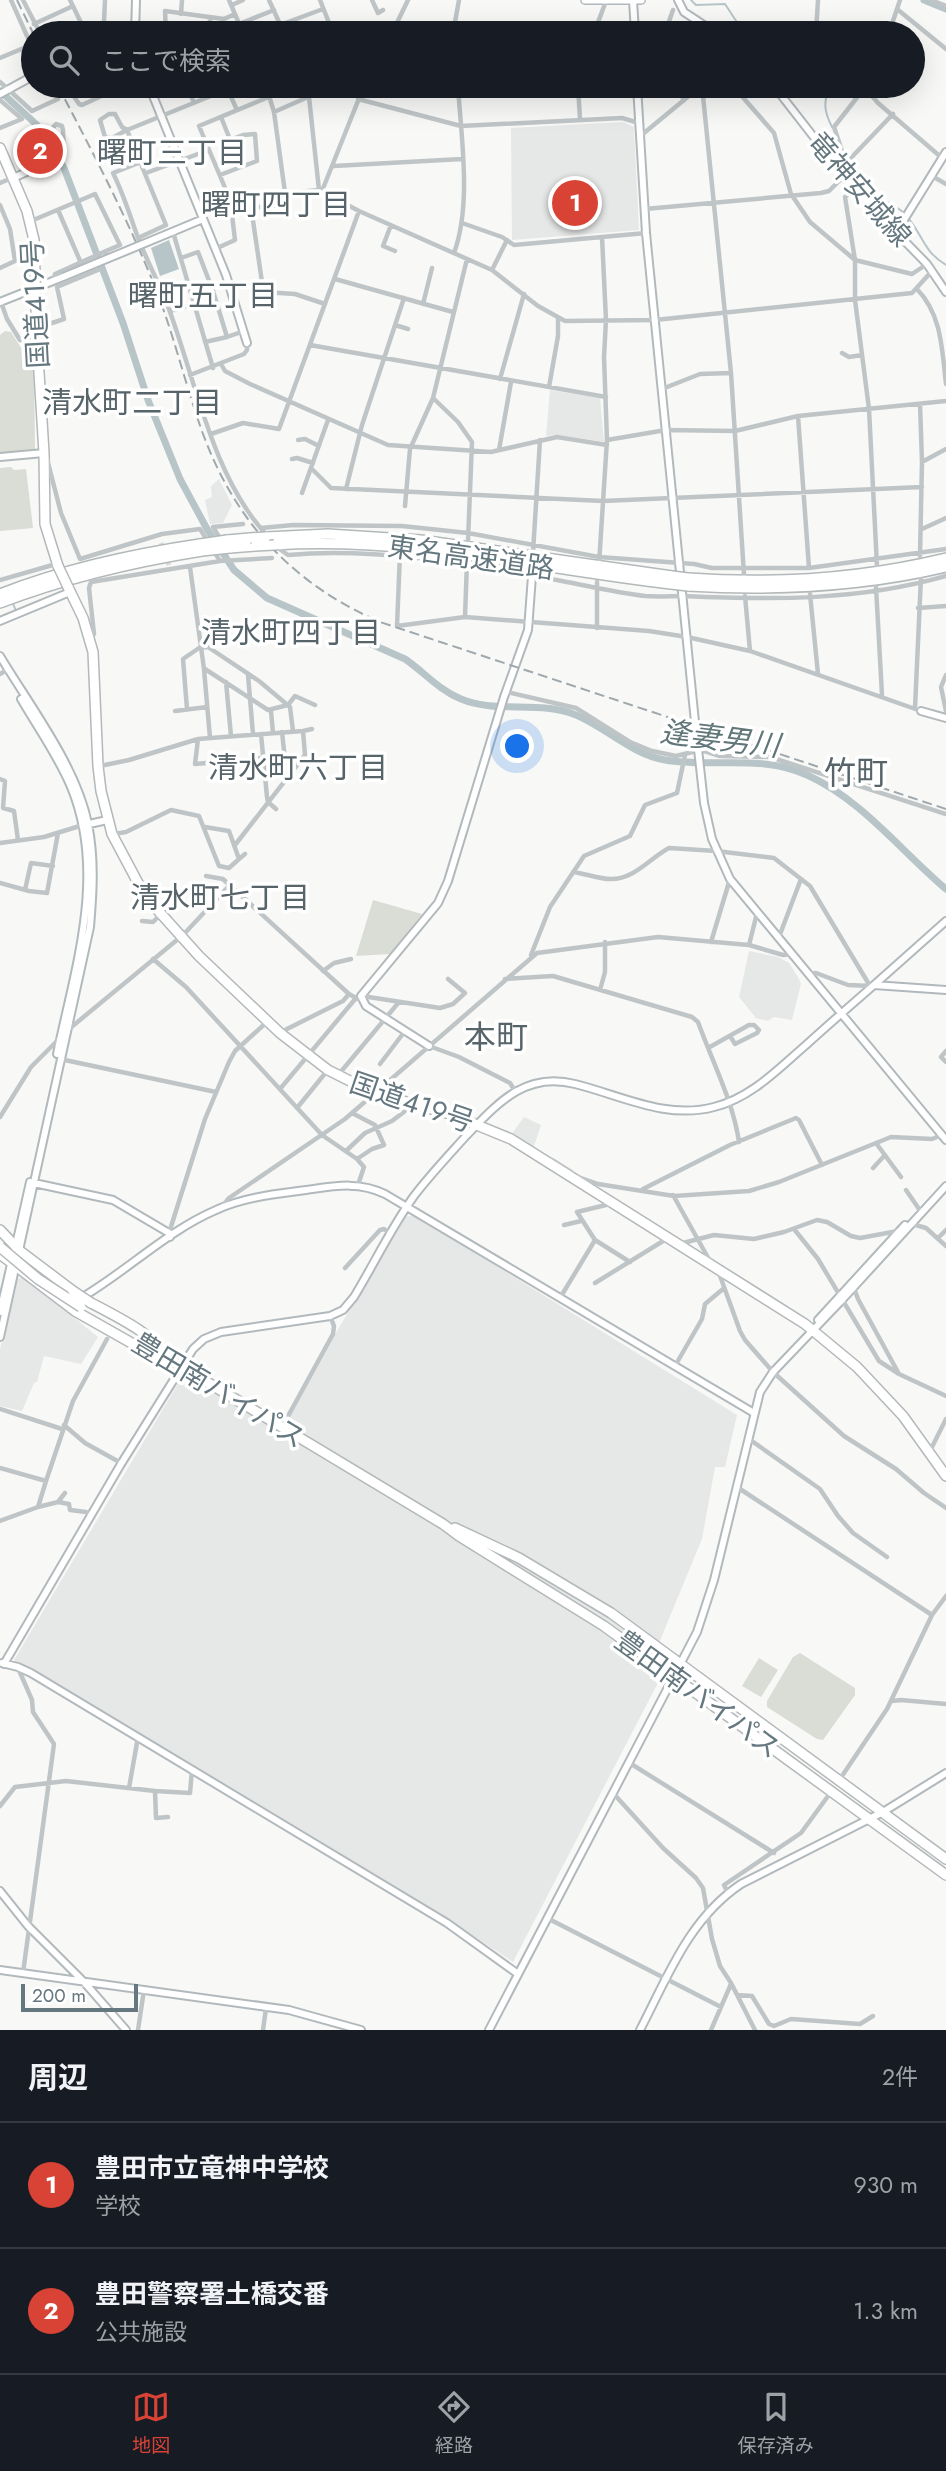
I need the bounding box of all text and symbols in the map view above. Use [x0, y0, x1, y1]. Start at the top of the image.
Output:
search box [21, 21, 925, 98]
icon: search [45, 41, 83, 79]
text: ここで検索 [101, 42, 231, 80]
street label: 竜神安城線 [798, 123, 921, 256]
pin: 2 [17, 125, 63, 177]
district label: 曙町三丁目 [97, 131, 247, 174]
pin: 1 [552, 177, 598, 229]
district label: 曙町四丁目 [201, 183, 351, 226]
street label: 国道419号 [12, 238, 59, 369]
district label: 曙町五丁目 [128, 274, 278, 317]
district label: 清水町二丁目 [42, 381, 222, 424]
street label: 東名高速道路 [385, 526, 557, 589]
district label: 清水町四丁目 [201, 611, 381, 654]
water label: 逢妻男川 [658, 710, 785, 768]
your location [500, 729, 534, 763]
district label: 清水町六丁目 [208, 746, 388, 789]
district label: 竹町 [824, 750, 888, 796]
district label: 清水町七丁目 [130, 876, 310, 919]
district label: 本町 [464, 1014, 528, 1060]
street label: 国道419号 [344, 1062, 480, 1143]
street label: 豊田南バイパス [124, 1323, 313, 1458]
street label: 豊田南バイパス [607, 1620, 789, 1768]
scale bar [21, 1981, 138, 2013]
text: 200 m [32, 1982, 86, 2009]
text: 周辺 [28, 2056, 88, 2099]
text: 2件 [882, 2060, 918, 2094]
text: 豊田市立竜神中学校 [95, 2149, 329, 2187]
text: 1 [45, 2168, 57, 2202]
text: 930 m [854, 2168, 918, 2202]
text: 学校 [95, 2189, 141, 2223]
text: 豊田警察署土橋交番 [95, 2275, 329, 2313]
text: 2 [43, 2294, 59, 2328]
text: 1.3 km [853, 2294, 918, 2328]
text: 公共施設 [95, 2315, 187, 2349]
tab: 地図 [132, 2388, 170, 2459]
tab: 経路 [435, 2388, 473, 2459]
tab: 保存済み [738, 2388, 814, 2459]

